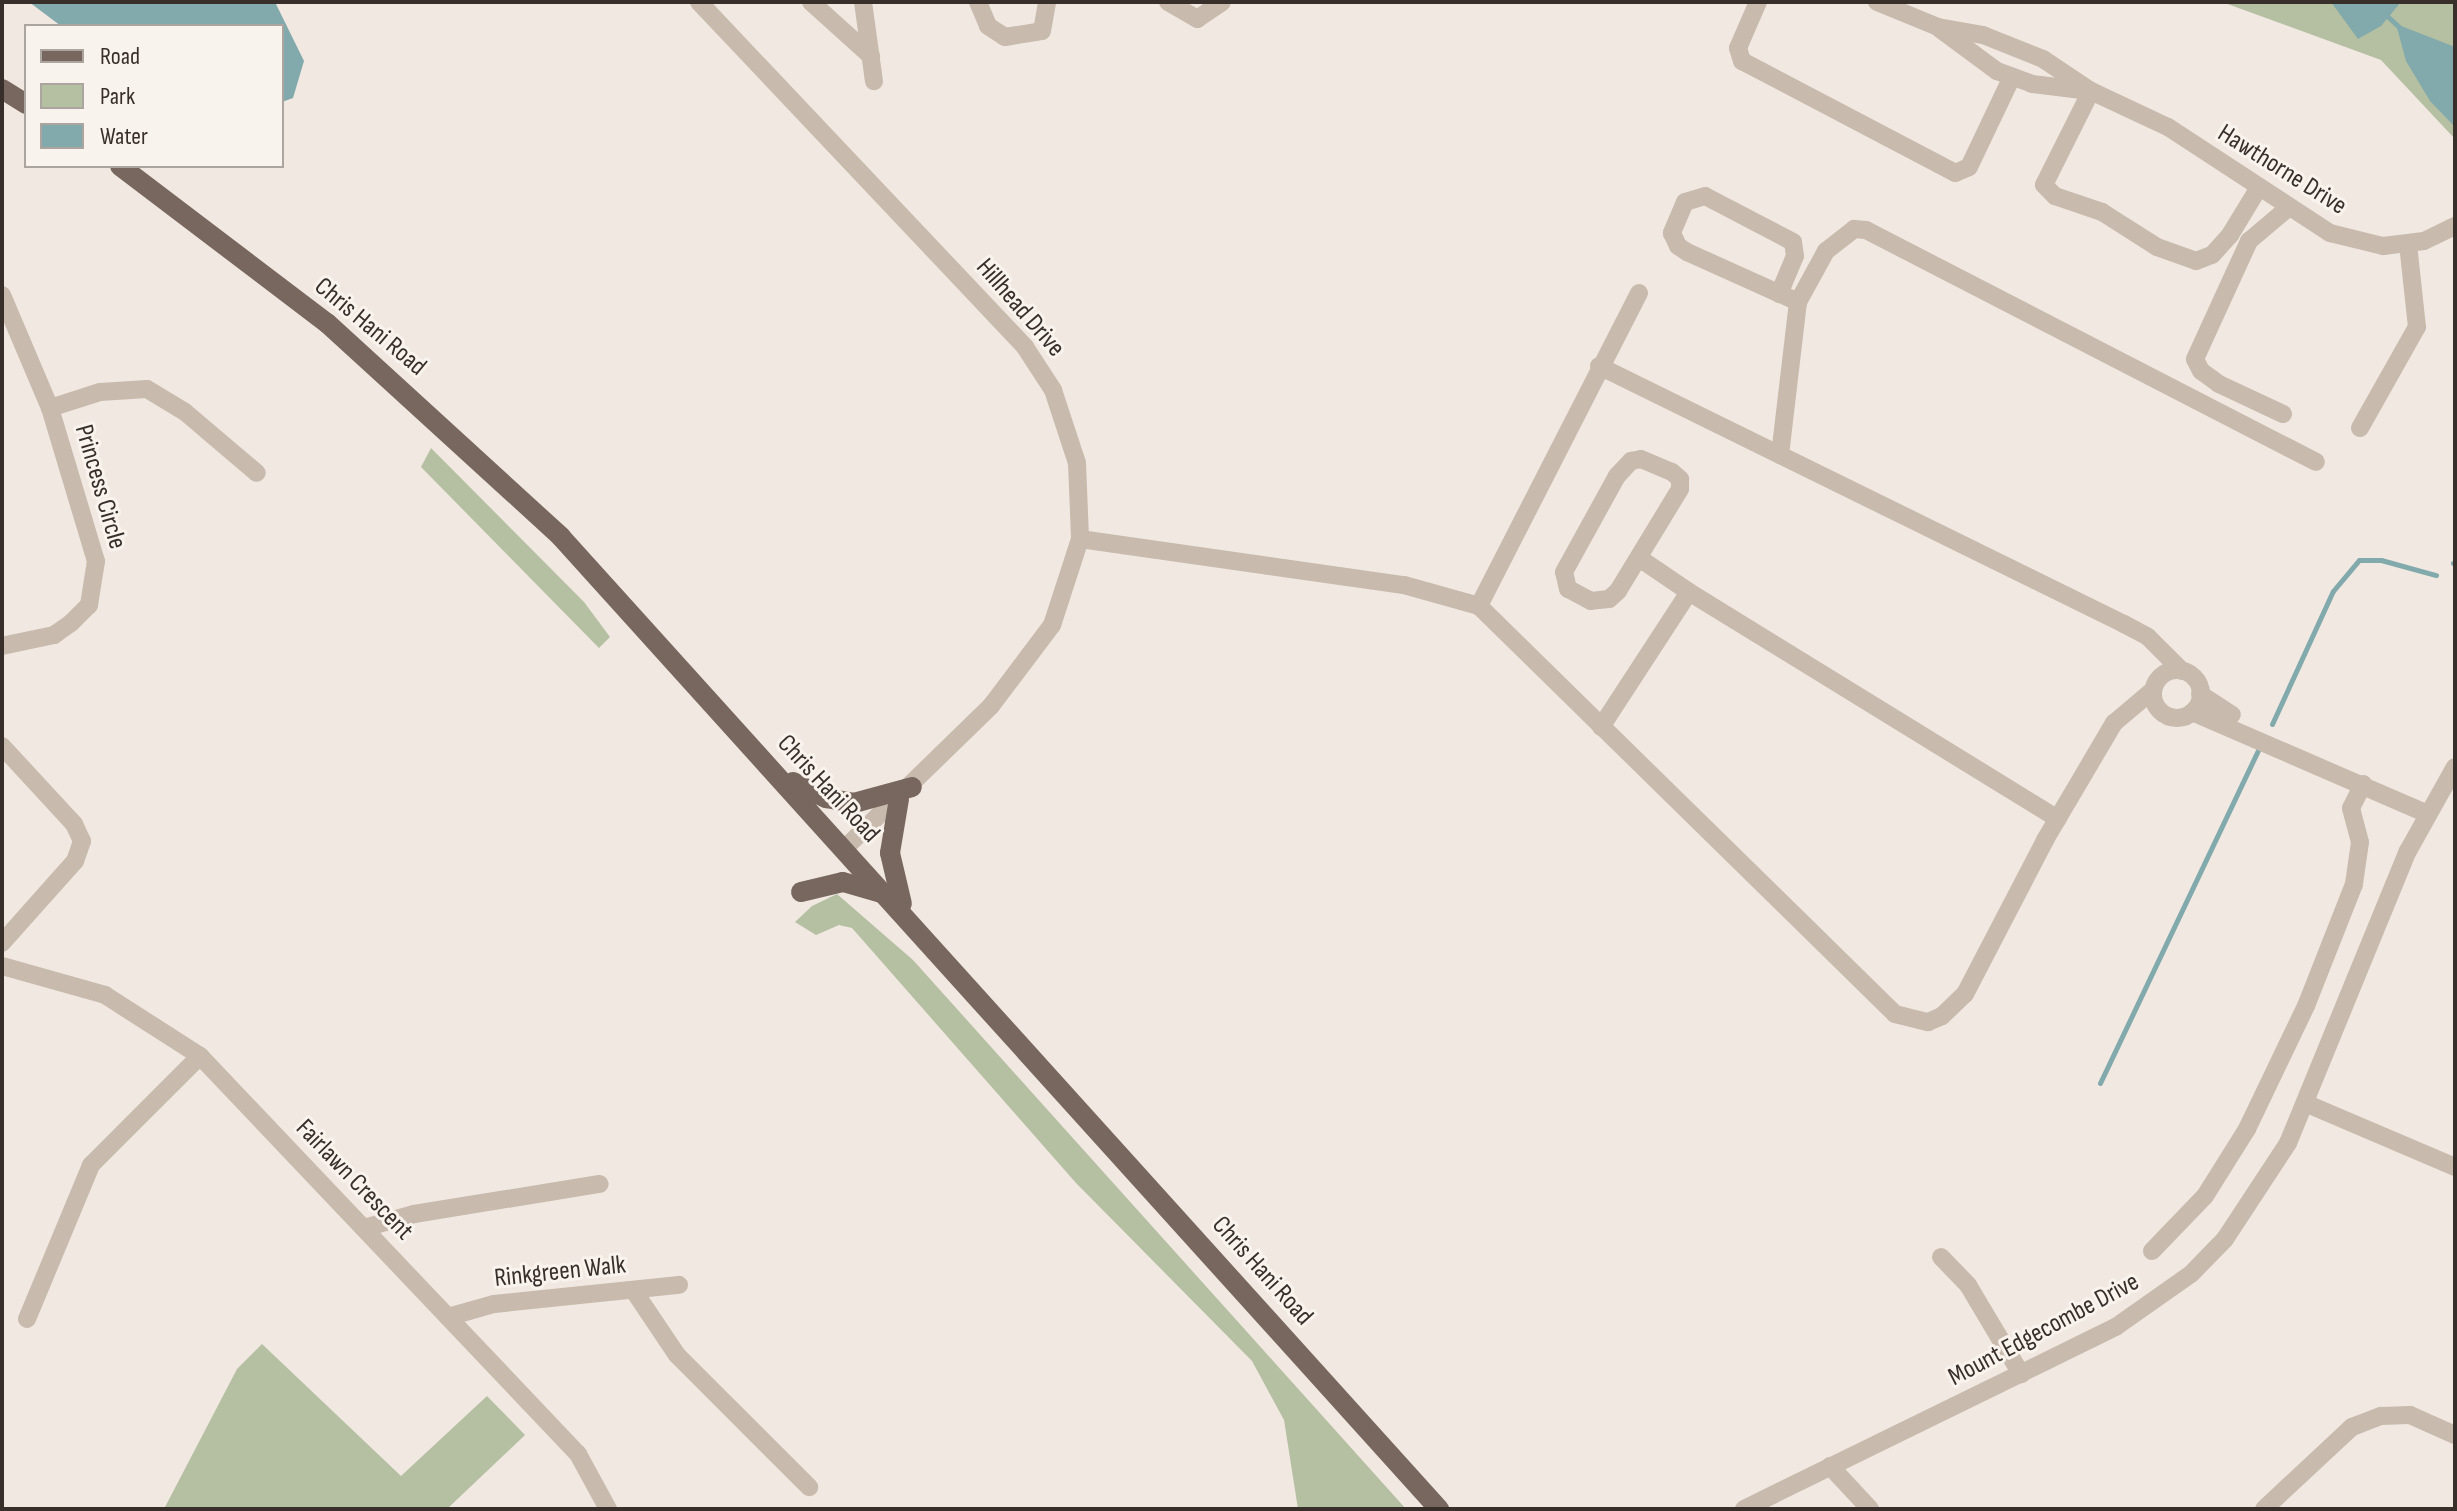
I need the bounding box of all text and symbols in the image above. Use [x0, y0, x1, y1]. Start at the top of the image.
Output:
legend [24, 24, 284, 168]
text: Road [100, 42, 140, 71]
text: Park [100, 82, 135, 111]
street label: Hawthorne Drive [2212, 118, 2352, 222]
text: Water [100, 122, 148, 151]
street label: Hillhead Drive [969, 253, 1071, 363]
street label: Chris Hani Road [308, 271, 432, 383]
street label: Princess Circle [67, 421, 133, 553]
street label: Chris Hani Road [770, 729, 886, 849]
street label: Fairlawn Crescent [289, 1113, 419, 1247]
street label: Chris Hani Road [1205, 1210, 1319, 1332]
street label: Rinkgreen Walk [493, 1250, 627, 1294]
street label: Mount Edgecombe Drive [1943, 1267, 2145, 1393]

